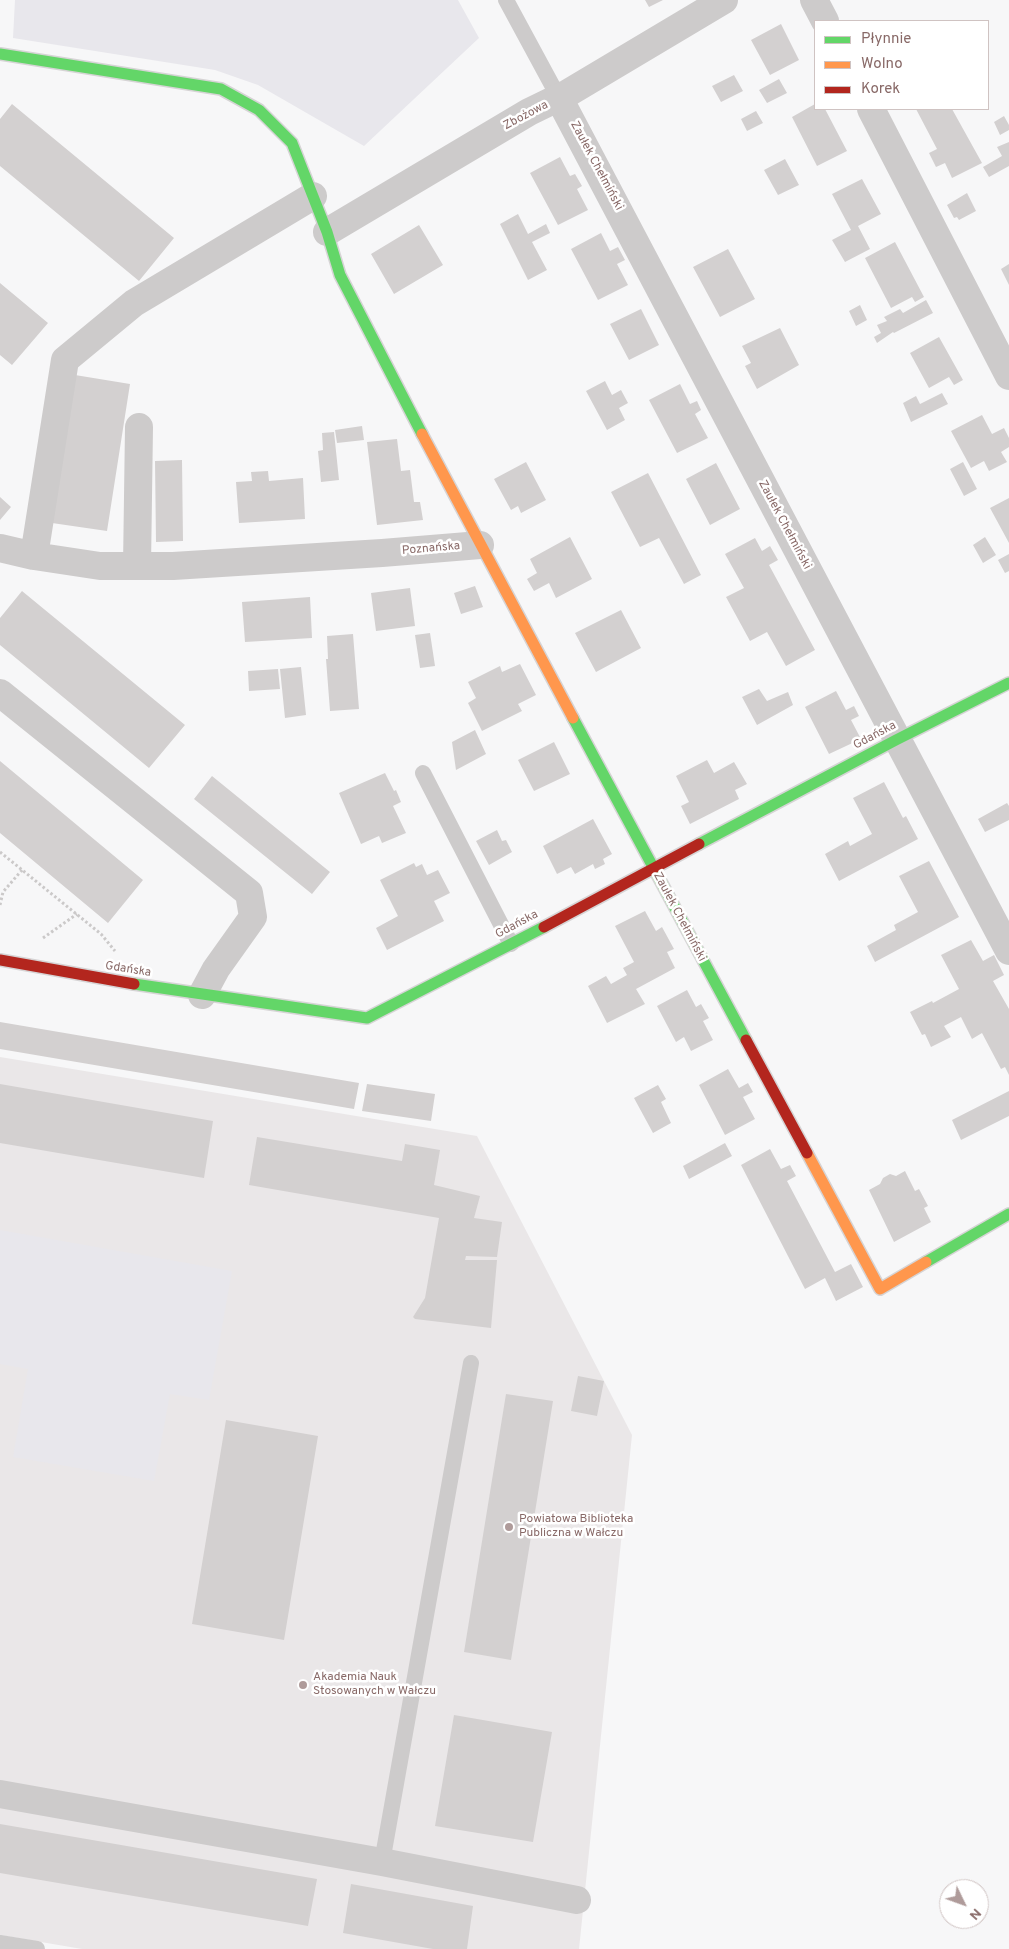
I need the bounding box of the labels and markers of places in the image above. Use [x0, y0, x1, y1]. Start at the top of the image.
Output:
place label: Powiatowa Biblioteka Publiczna w Wałczu [519, 1513, 633, 1541]
marker: Powiatowa Biblioteka Publiczna w Wałczu [503, 1521, 515, 1533]
place label: Akademia Nauk Stosowanych w Wałczu [313, 1671, 436, 1699]
marker: Akademia Nauk Stosowanych w Wałczu [297, 1679, 309, 1691]

